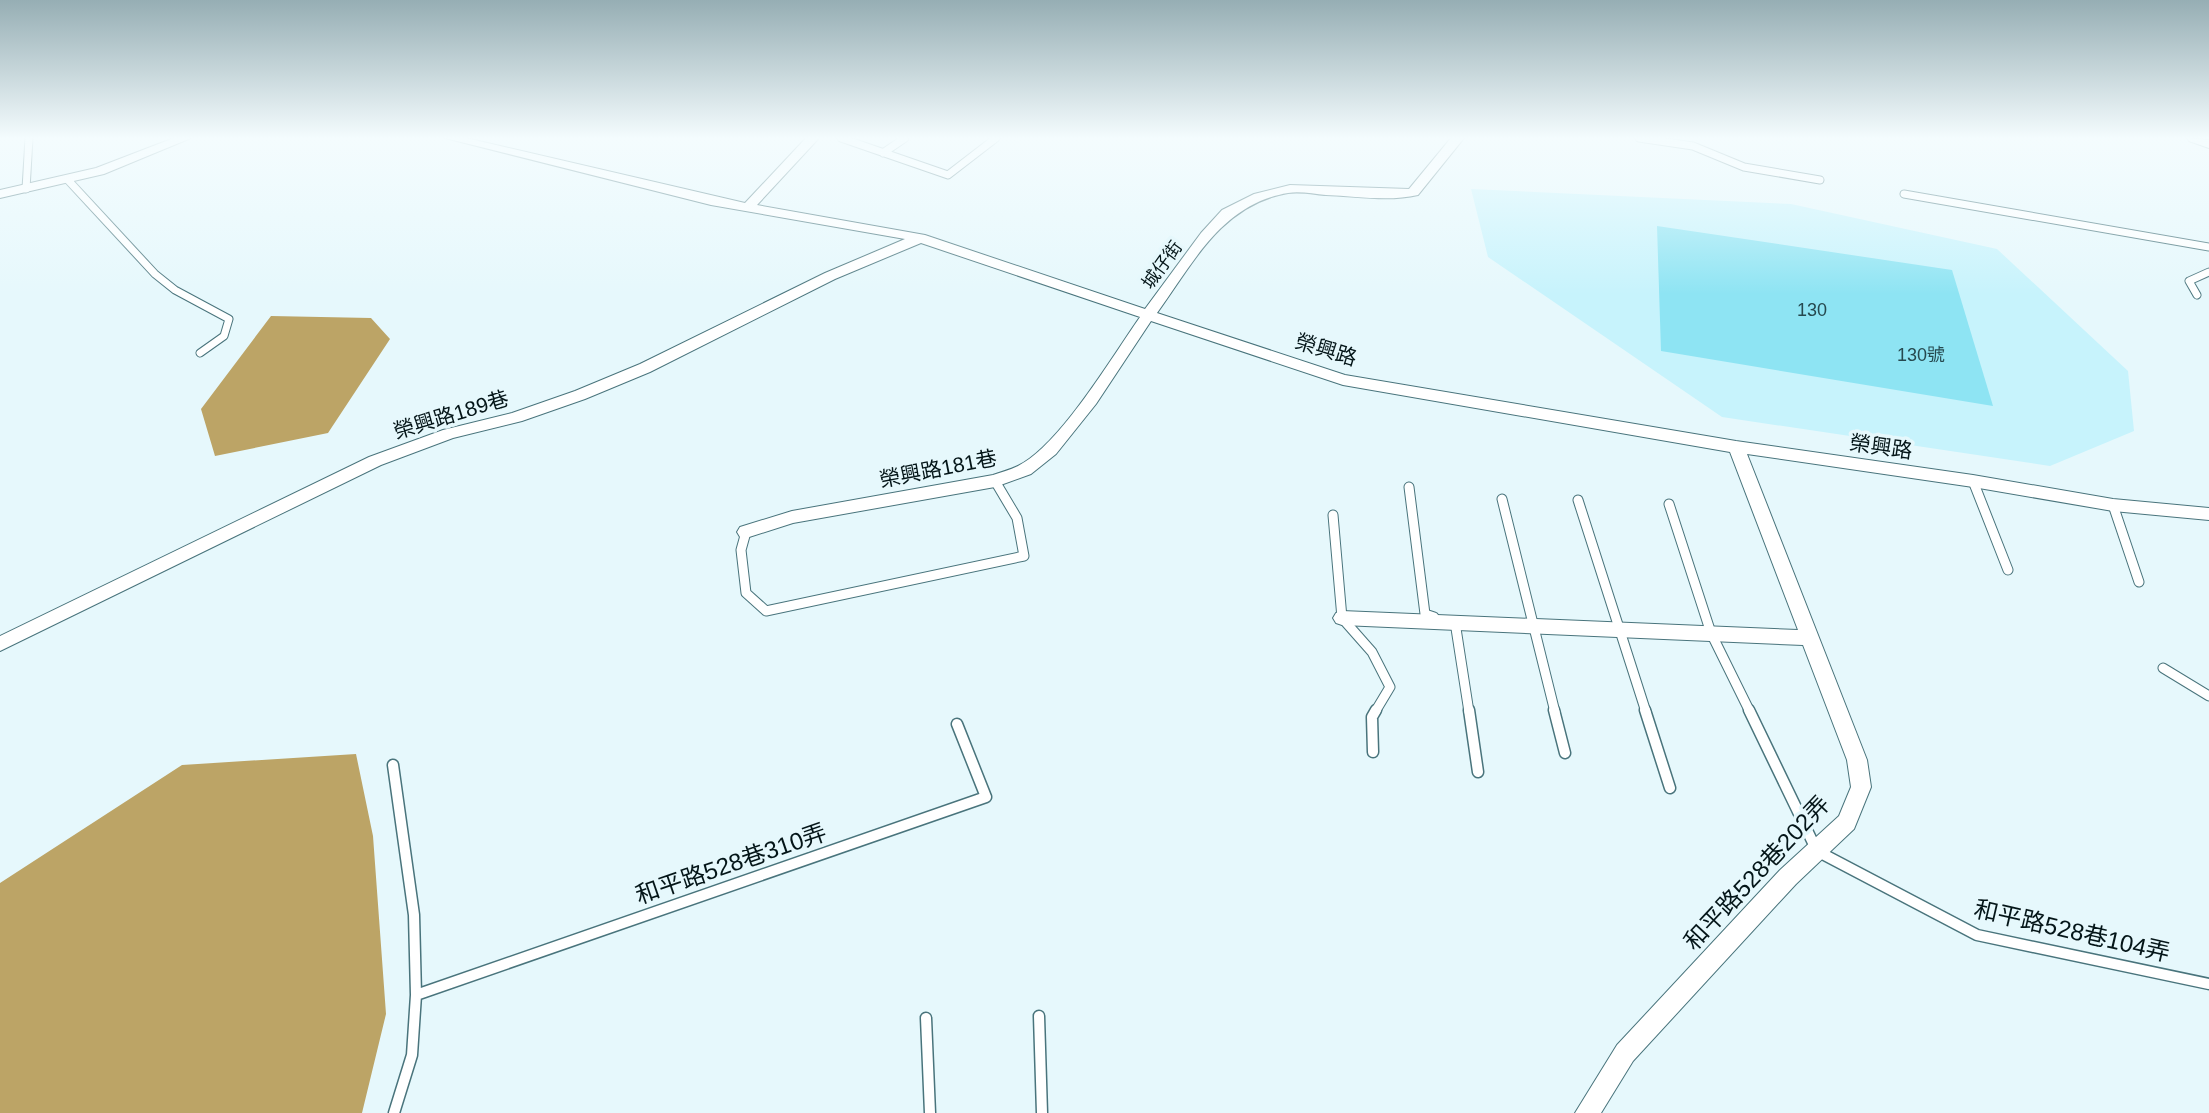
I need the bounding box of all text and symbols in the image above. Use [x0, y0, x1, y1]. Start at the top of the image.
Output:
street label: 城仔街 [1138, 237, 1186, 293]
house number: 130 [1797, 300, 1827, 320]
street label: 榮興路 [1293, 329, 1360, 370]
house number: 130號 [1897, 345, 1945, 365]
street label: 榮興路189巷 [391, 386, 511, 443]
street label: 榮興路 [1848, 431, 1914, 462]
street label: 榮興路181巷 [877, 446, 999, 491]
street label: 和平路528巷202弄 [1679, 790, 1835, 955]
street label: 和平路528巷310弄 [632, 818, 830, 909]
street label: 和平路528巷104弄 [1972, 895, 2173, 966]

